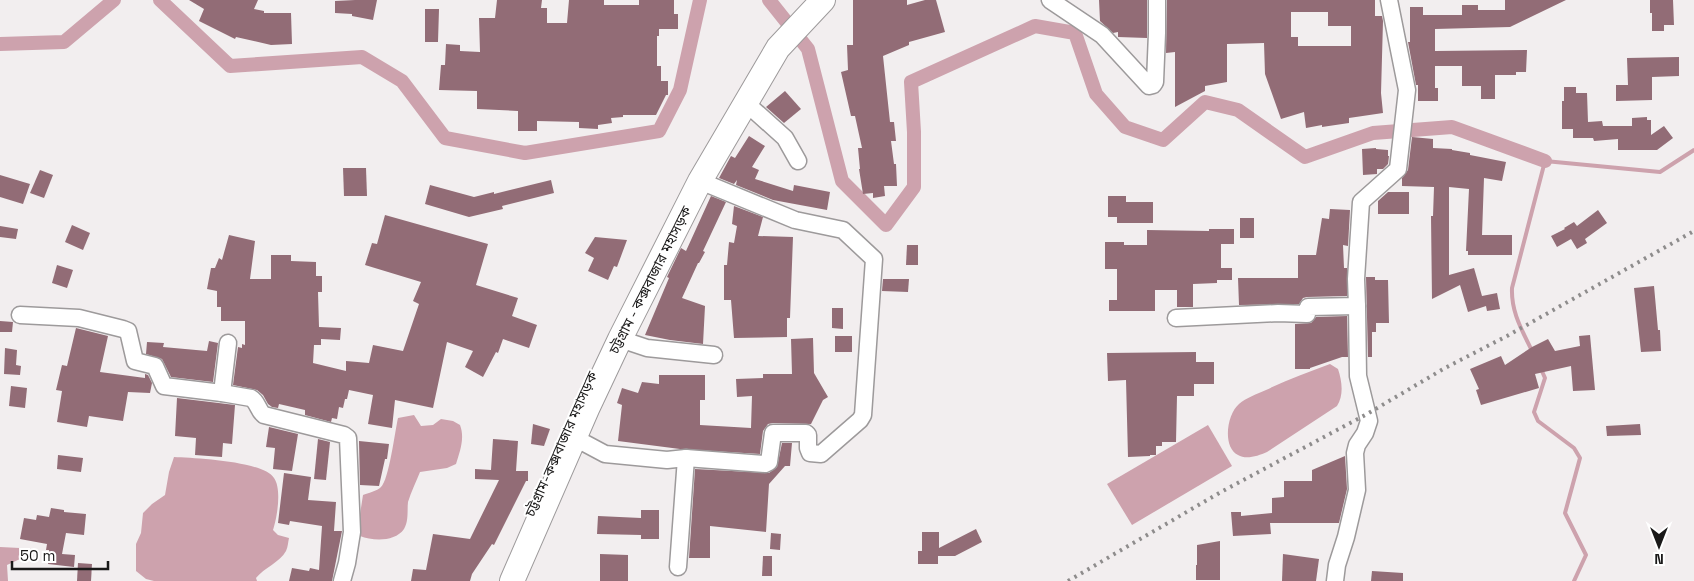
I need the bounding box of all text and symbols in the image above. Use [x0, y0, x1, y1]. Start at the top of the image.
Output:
street label: চট্টগ্রাম - কক্সবাজার মহাসড়ক [604, 202, 695, 358]
street label: চট্টগ্রাম-কক্সবাজার মহাসড়ক [520, 368, 601, 520]
north arrow [1634, 521, 1684, 571]
scale bar [12, 538, 109, 570]
text: 50 m [20, 546, 55, 565]
text: N [1654, 550, 1664, 568]

